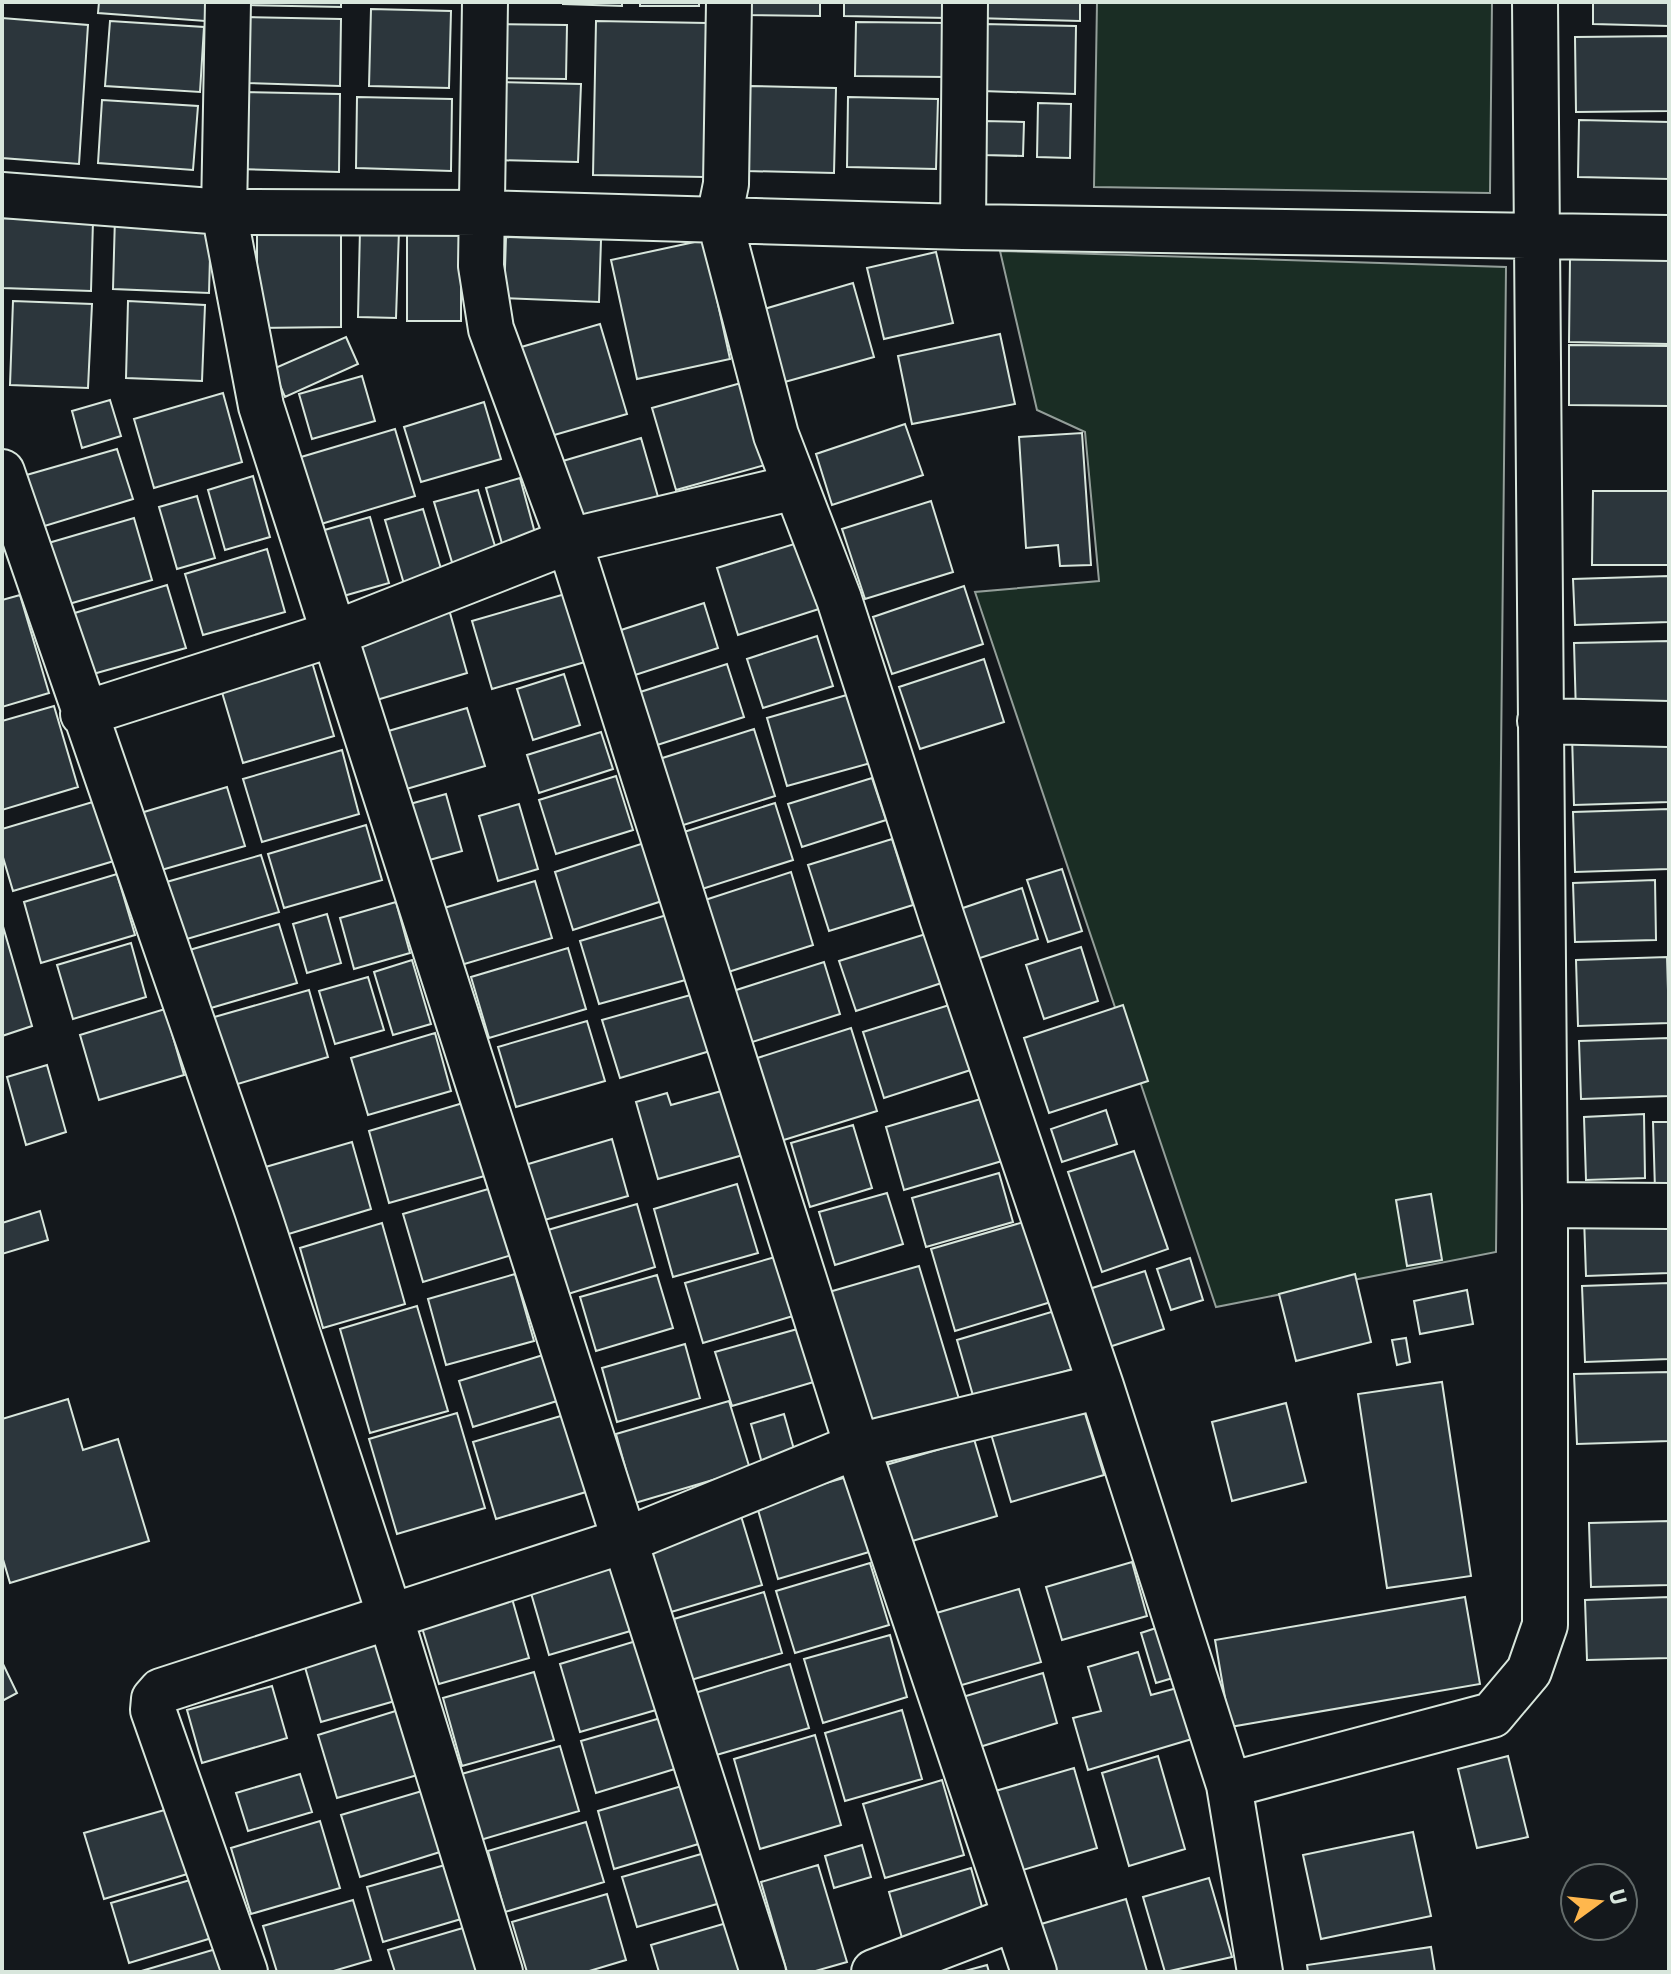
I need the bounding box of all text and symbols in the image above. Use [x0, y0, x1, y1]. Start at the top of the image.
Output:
north arrow [1559, 1862, 1639, 1942]
text: U [1603, 1886, 1635, 1908]

